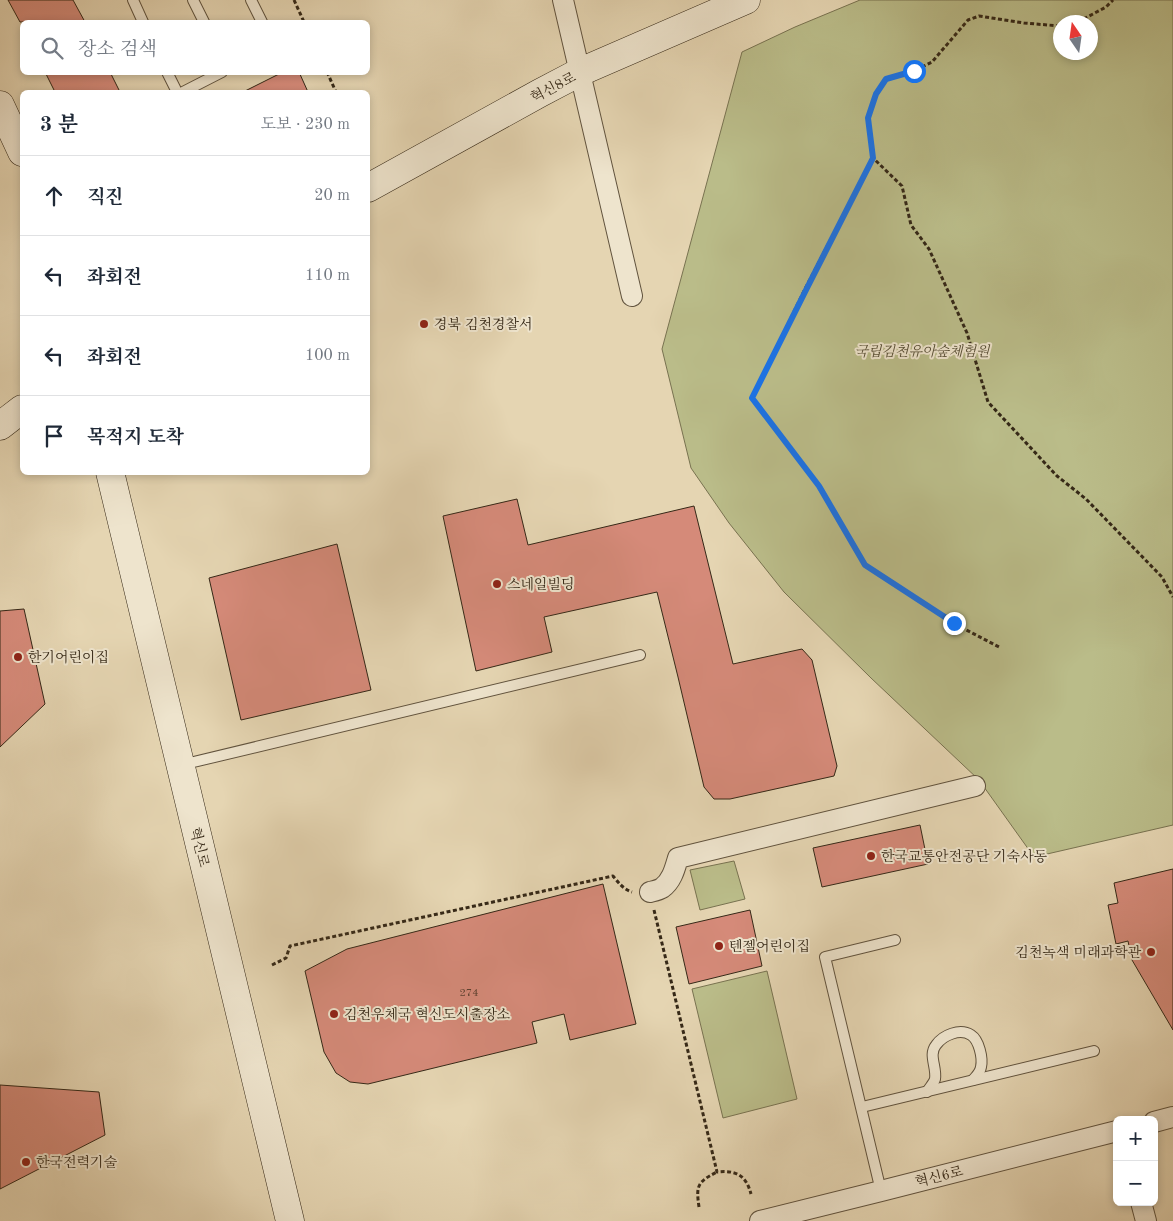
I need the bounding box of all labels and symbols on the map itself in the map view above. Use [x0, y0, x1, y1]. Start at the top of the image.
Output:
north arrow [1053, 15, 1098, 60]
route start [903, 60, 926, 83]
street label: 혁신8로 [528, 69, 579, 105]
place label: 경북 김천경찰서 [434, 316, 533, 332]
marker: 경북 김천경찰서 [418, 318, 430, 330]
park label: 국립김천유아숲체험원 [854, 344, 991, 359]
place label: 스네일빌딩 [507, 577, 575, 592]
marker: 스네일빌딩 [491, 578, 503, 590]
route end [943, 612, 966, 635]
place label: 한기어린이집 [28, 650, 109, 665]
marker: 한기어린이집 [12, 651, 24, 663]
street label: 혁신로 [187, 826, 212, 869]
place label: 한국교통안전공단 기숙사동 [881, 849, 1048, 864]
marker: 한국교통안전공단 기숙사동 [865, 850, 877, 862]
place label: 텐젤어린이집 [729, 939, 810, 954]
marker: 텐젤어린이집 [713, 940, 725, 952]
place label: 김천녹색 미래과학관 [1015, 945, 1141, 960]
marker: 김천녹색 미래과학관 [1145, 946, 1157, 958]
house number: 274 [459, 988, 479, 999]
place label: 김천우체국 혁신도시출장소 [344, 1007, 511, 1022]
marker: 김천우체국 혁신도시출장소 [328, 1008, 340, 1020]
place label: 한국전력기술 [36, 1155, 118, 1170]
marker: 한국전력기술 [20, 1156, 32, 1168]
street label: 혁신6로 [914, 1163, 965, 1190]

